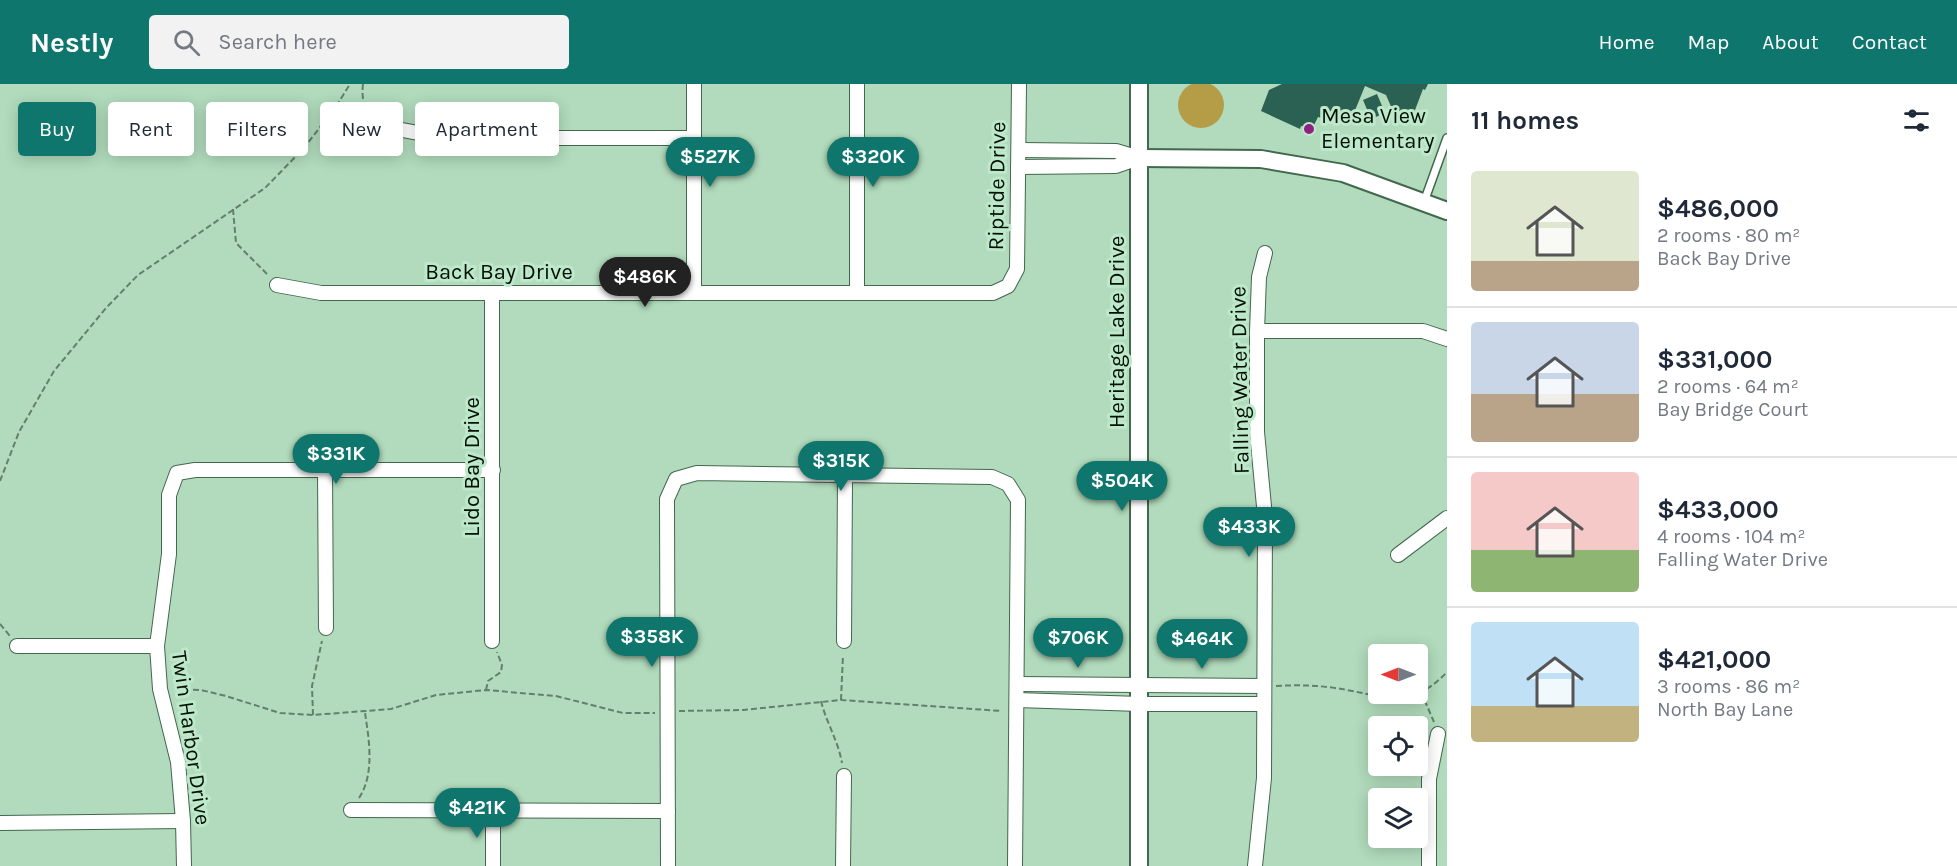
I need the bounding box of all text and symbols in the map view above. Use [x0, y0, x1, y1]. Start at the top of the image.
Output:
search box [149, 15, 569, 69]
text: Nestly [30, 26, 113, 59]
icon: search [170, 26, 203, 59]
text: Search here [218, 29, 337, 55]
text: Home [1599, 30, 1655, 54]
text: Map [1688, 30, 1729, 54]
text: About [1762, 30, 1819, 54]
text: Contact [1852, 30, 1927, 54]
chip: Buy [18, 102, 96, 156]
chip: Rent [108, 102, 194, 156]
chip: Filters [206, 102, 308, 156]
chip: New [320, 102, 403, 156]
chip: Apartment [415, 102, 559, 156]
place label: Mesa View Elementary [1321, 103, 1435, 154]
icon: filters [1900, 104, 1933, 137]
text: 11 homes [1471, 105, 1579, 136]
street label: Riptide Drive [983, 121, 1011, 251]
marker: Mesa View Elementary [1302, 122, 1316, 136]
pin: $527K [668, 137, 752, 188]
pin: $320K [831, 137, 915, 188]
text: $527K [680, 145, 740, 168]
text: $320K [841, 145, 905, 168]
text: $486,000 [1657, 193, 1779, 224]
icon: home [1519, 195, 1591, 267]
text: 2 rooms · 80 m² [1657, 224, 1800, 247]
street label: Heritage Lake Drive [1104, 236, 1130, 428]
text: Back Bay Drive [1657, 247, 1791, 270]
pin: $486K [603, 257, 687, 308]
street label: Back Bay Drive [425, 259, 573, 285]
text: $486K [613, 265, 677, 288]
street label: Falling Water Drive [1225, 286, 1255, 474]
text: $331,000 [1657, 344, 1772, 375]
icon: home [1519, 346, 1591, 418]
text: 2 rooms · 64 m² [1657, 375, 1799, 398]
street label: Lido Bay Drive [459, 397, 485, 537]
text: Bay Bridge Court [1657, 398, 1808, 421]
pin: $331K [294, 434, 378, 485]
pin: $315K [799, 441, 883, 492]
text: $331K [307, 442, 365, 465]
text: $315K [812, 449, 870, 472]
pin: $504K [1080, 461, 1164, 512]
text: $504K [1090, 469, 1154, 492]
text: $433,000 [1657, 494, 1779, 525]
icon: home [1519, 496, 1591, 568]
pin: $433K [1207, 507, 1291, 558]
text: $433K [1217, 515, 1281, 538]
text: 4 rooms · 104 m² [1657, 525, 1805, 548]
text: Falling Water Drive [1657, 548, 1828, 571]
pin: $358K [610, 617, 694, 668]
pin: $706K [1036, 618, 1120, 669]
pin: $464K [1160, 619, 1244, 670]
text: $358K [620, 625, 684, 648]
text: $706K [1047, 626, 1109, 649]
text: $464K [1171, 627, 1233, 650]
north arrow [1368, 644, 1428, 704]
map controls [1368, 644, 1428, 848]
text: $421,000 [1657, 644, 1771, 675]
icon: home [1519, 646, 1591, 718]
street label: Twin Harbor Drive [166, 649, 216, 827]
text: 3 rooms · 86 m² [1657, 675, 1800, 698]
text: North Bay Lane [1657, 698, 1793, 721]
button: locate [1368, 716, 1428, 776]
pin: $421K [435, 788, 519, 839]
button: layers [1368, 788, 1428, 848]
text: $421K [448, 796, 506, 819]

